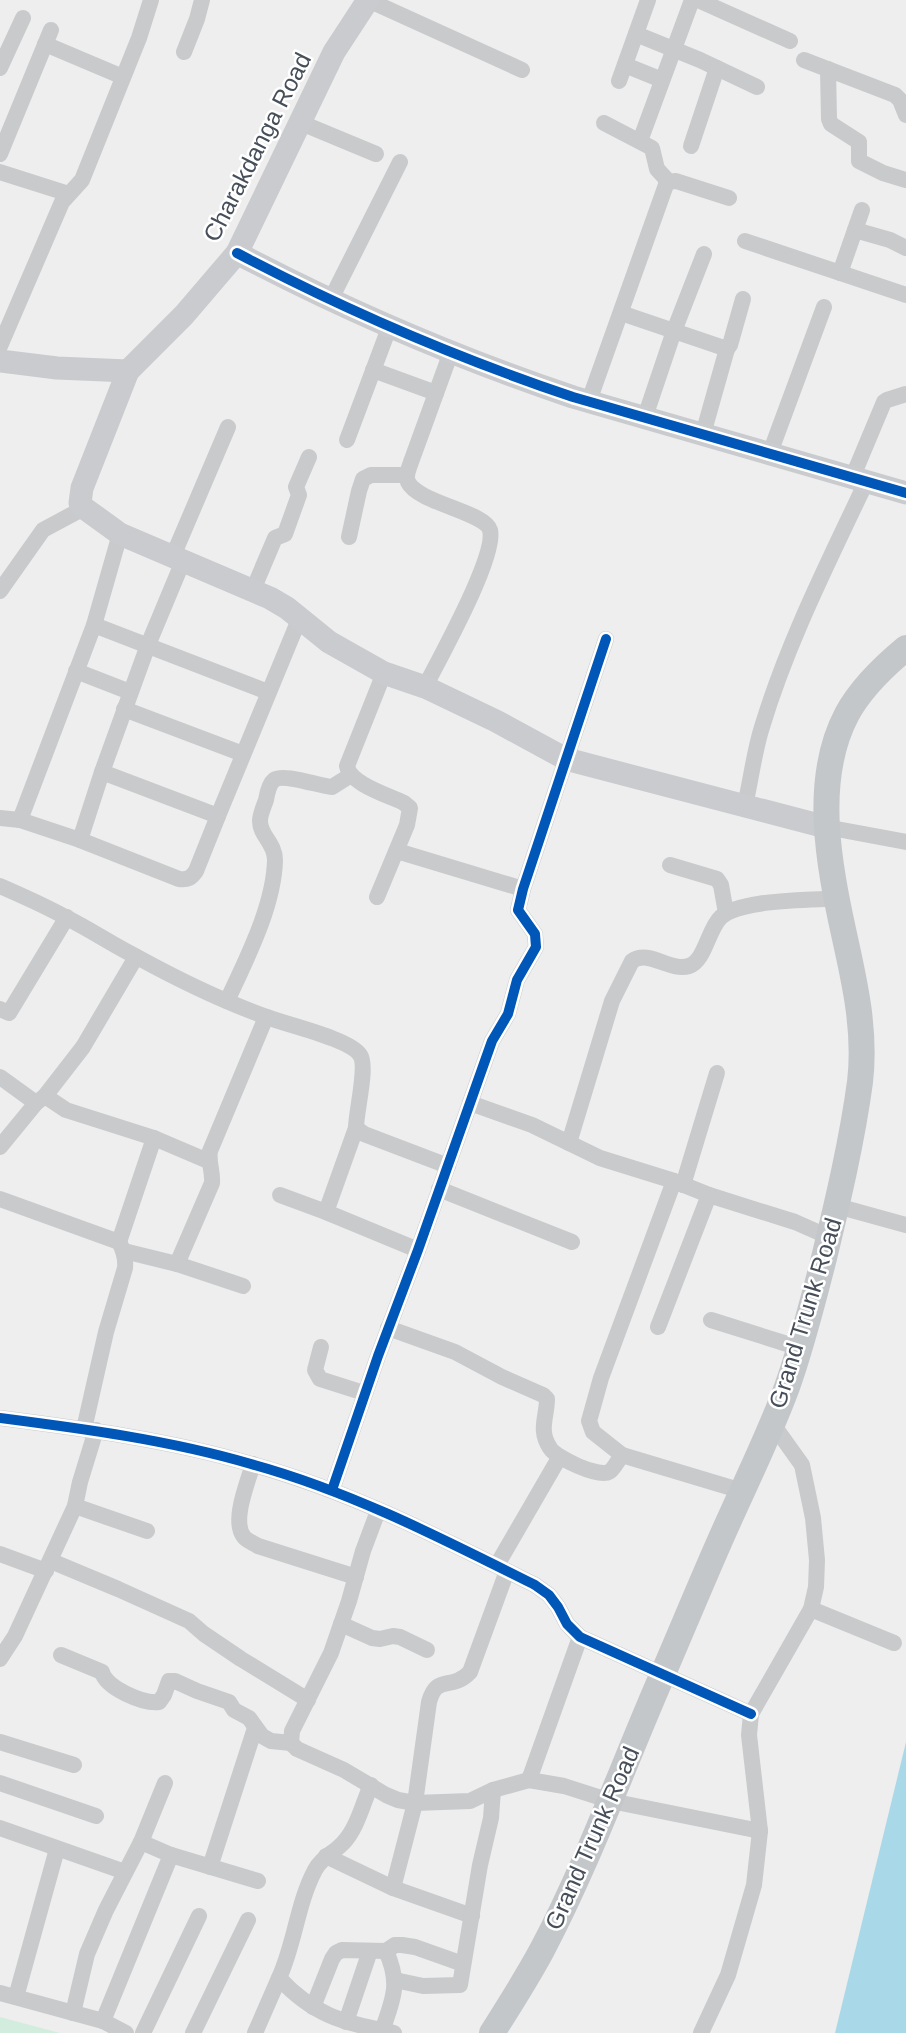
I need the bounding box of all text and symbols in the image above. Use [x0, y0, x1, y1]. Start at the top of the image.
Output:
street label: Charakdanga Road [198, 48, 316, 246]
street label: Grand Trunk Road [763, 1215, 847, 1411]
street label: Grand Trunk Road [540, 1742, 644, 1934]

